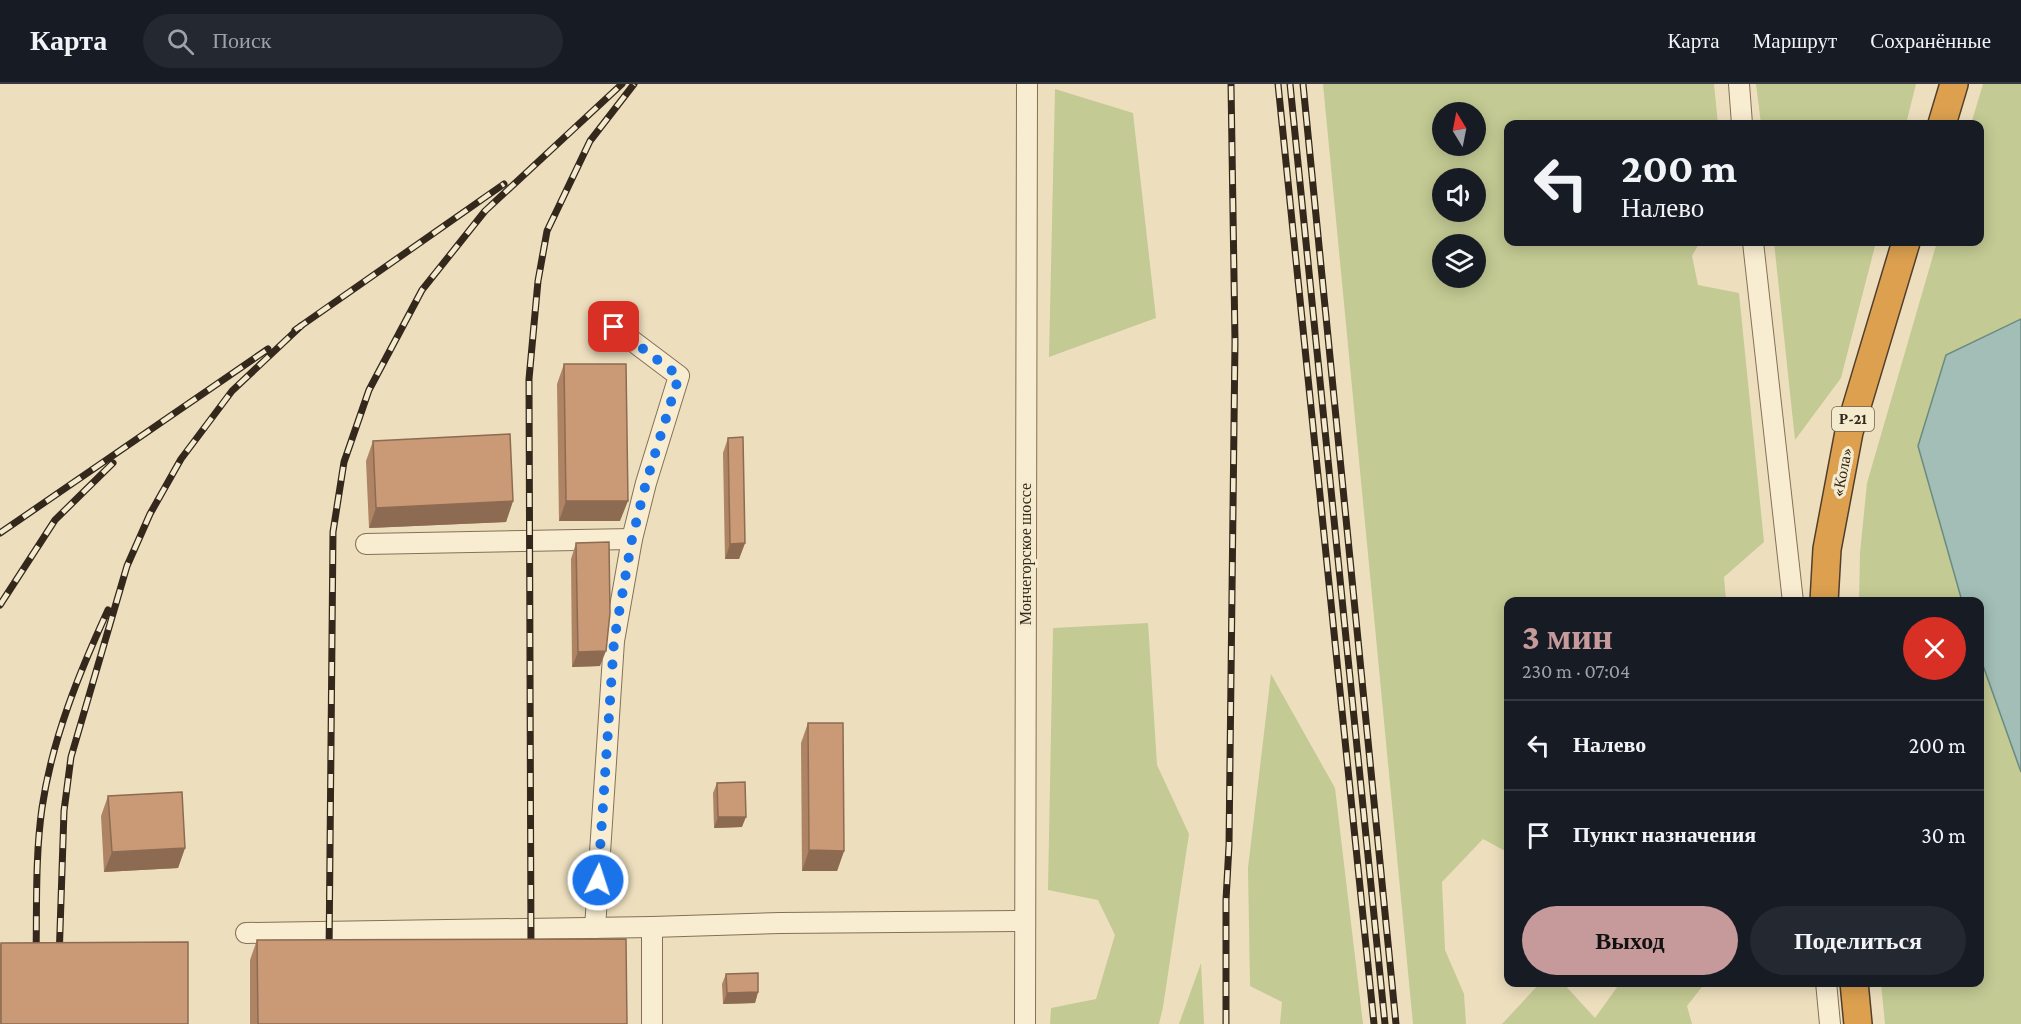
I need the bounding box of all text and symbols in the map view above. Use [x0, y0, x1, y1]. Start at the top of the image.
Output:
search box [143, 14, 563, 68]
text: Карта [30, 25, 107, 56]
icon: search [164, 25, 197, 58]
text: Поиск [212, 28, 271, 53]
text: Карта [1668, 29, 1720, 53]
text: Маршрут [1753, 29, 1837, 53]
text: Сохранённые [1870, 29, 1991, 53]
north arrow [1432, 102, 1486, 156]
map controls [1432, 102, 1486, 288]
icon: left [1522, 144, 1600, 222]
text: 200 m [1621, 144, 1737, 191]
button: sound [1432, 168, 1486, 222]
text: Налево [1621, 193, 1704, 223]
button: layers [1432, 234, 1486, 288]
pin [588, 301, 639, 352]
icon: arrive [597, 310, 630, 343]
road number: Р-21 [1832, 407, 1874, 431]
street label: «Кола» [1829, 446, 1855, 498]
street label: Мончегорское шоссе [1017, 483, 1035, 625]
text: 3 мин [1522, 617, 1613, 657]
button: close [1903, 617, 1966, 680]
text: 230 m · 07:04 [1522, 660, 1630, 682]
icon: left [1522, 729, 1555, 762]
text: Налево [1573, 732, 1646, 757]
text: 200 m [1909, 733, 1966, 758]
icon: arrive [1522, 819, 1555, 852]
text: Пункт назначения [1573, 822, 1756, 847]
text: 30 m [1921, 823, 1966, 848]
position arrow [566, 848, 630, 912]
button: Выход [1522, 906, 1738, 975]
button: Поделиться [1750, 906, 1966, 975]

